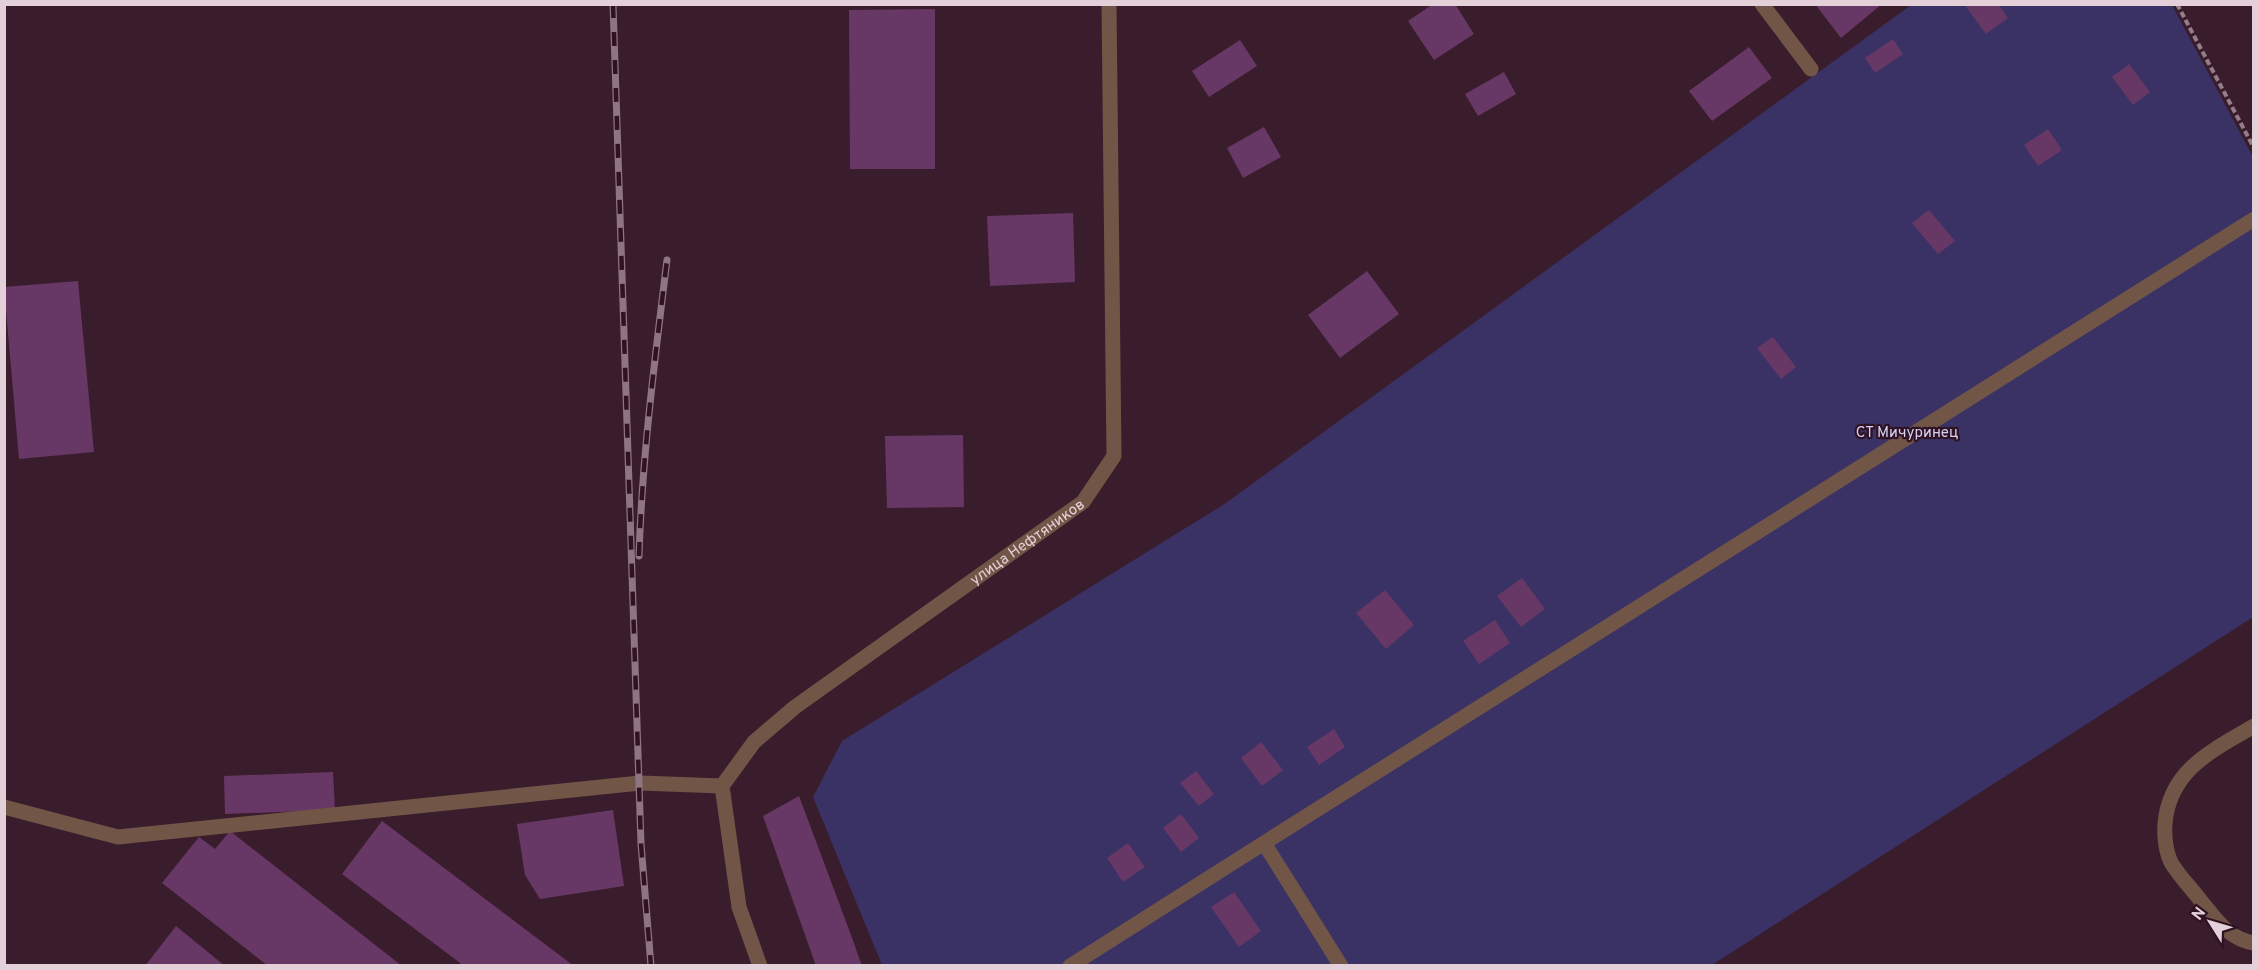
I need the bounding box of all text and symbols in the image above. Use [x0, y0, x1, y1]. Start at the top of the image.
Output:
park label: СТ Мичуринец [1856, 424, 1958, 443]
street label: улица Нефтяников [967, 496, 1089, 590]
north arrow [2180, 892, 2240, 952]
text: N [2188, 904, 2211, 925]

